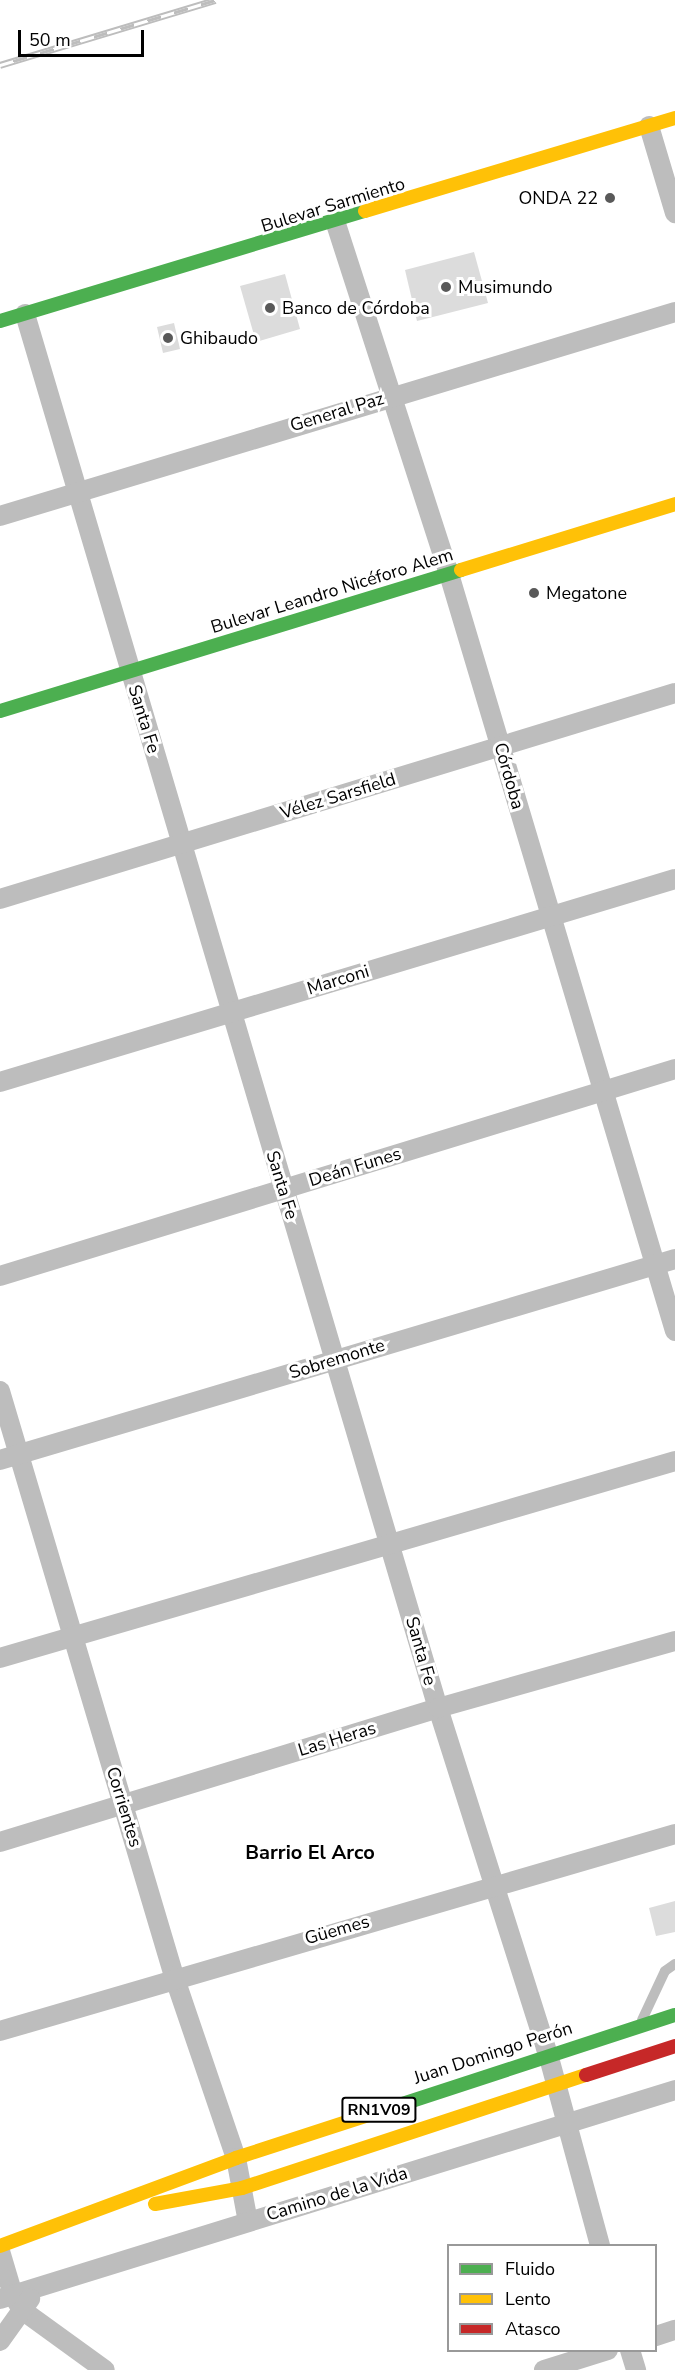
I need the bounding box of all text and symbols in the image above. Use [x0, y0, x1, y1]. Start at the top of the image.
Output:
scale bar [21, 18, 147, 56]
text: 50 m [29, 28, 71, 52]
street label: Bulevar Sarmiento [258, 173, 408, 237]
place label: ONDA 22 [518, 187, 598, 209]
marker: ONDA 22 [603, 191, 617, 205]
place label: Musimundo [458, 276, 553, 298]
marker: Musimundo [439, 280, 453, 294]
place label: Banco de Córdoba [282, 297, 430, 319]
marker: Banco de Córdoba [263, 301, 277, 315]
place label: Ghibaudo [180, 327, 258, 349]
marker: Ghibaudo [161, 331, 175, 345]
street label: General Paz [287, 387, 387, 437]
street label: Bulevar Leandro Nicéforo Alem [208, 544, 456, 638]
place label: Megatone [546, 582, 627, 604]
marker: Megatone [527, 586, 541, 600]
street label: Santa Fe [123, 682, 165, 756]
street label: Córdoba [489, 740, 529, 812]
street label: Vélez Sarsfield [278, 768, 398, 824]
street label: Marconi [304, 960, 372, 1000]
street label: Deán Funes [306, 1143, 404, 1191]
street label: Santa Fe [261, 1148, 303, 1222]
street label: Sobremonte [287, 1334, 387, 1384]
street label: Santa Fe [401, 1614, 441, 1688]
street label: Las Heras [295, 1717, 379, 1761]
street label: Corrientes [102, 1764, 146, 1850]
district label: Barrio El Arco [245, 1840, 375, 1864]
street label: Güemes [302, 1910, 372, 1950]
street label: Juan Domingo Perón [411, 2017, 575, 2089]
road number: RN1V09 [340, 2097, 418, 2123]
street label: Camino de la Vida [264, 2162, 410, 2226]
legend [447, 2244, 657, 2352]
text: Fluido [505, 2257, 555, 2281]
text: Lento [505, 2287, 551, 2311]
text: Atasco [505, 2317, 561, 2341]

